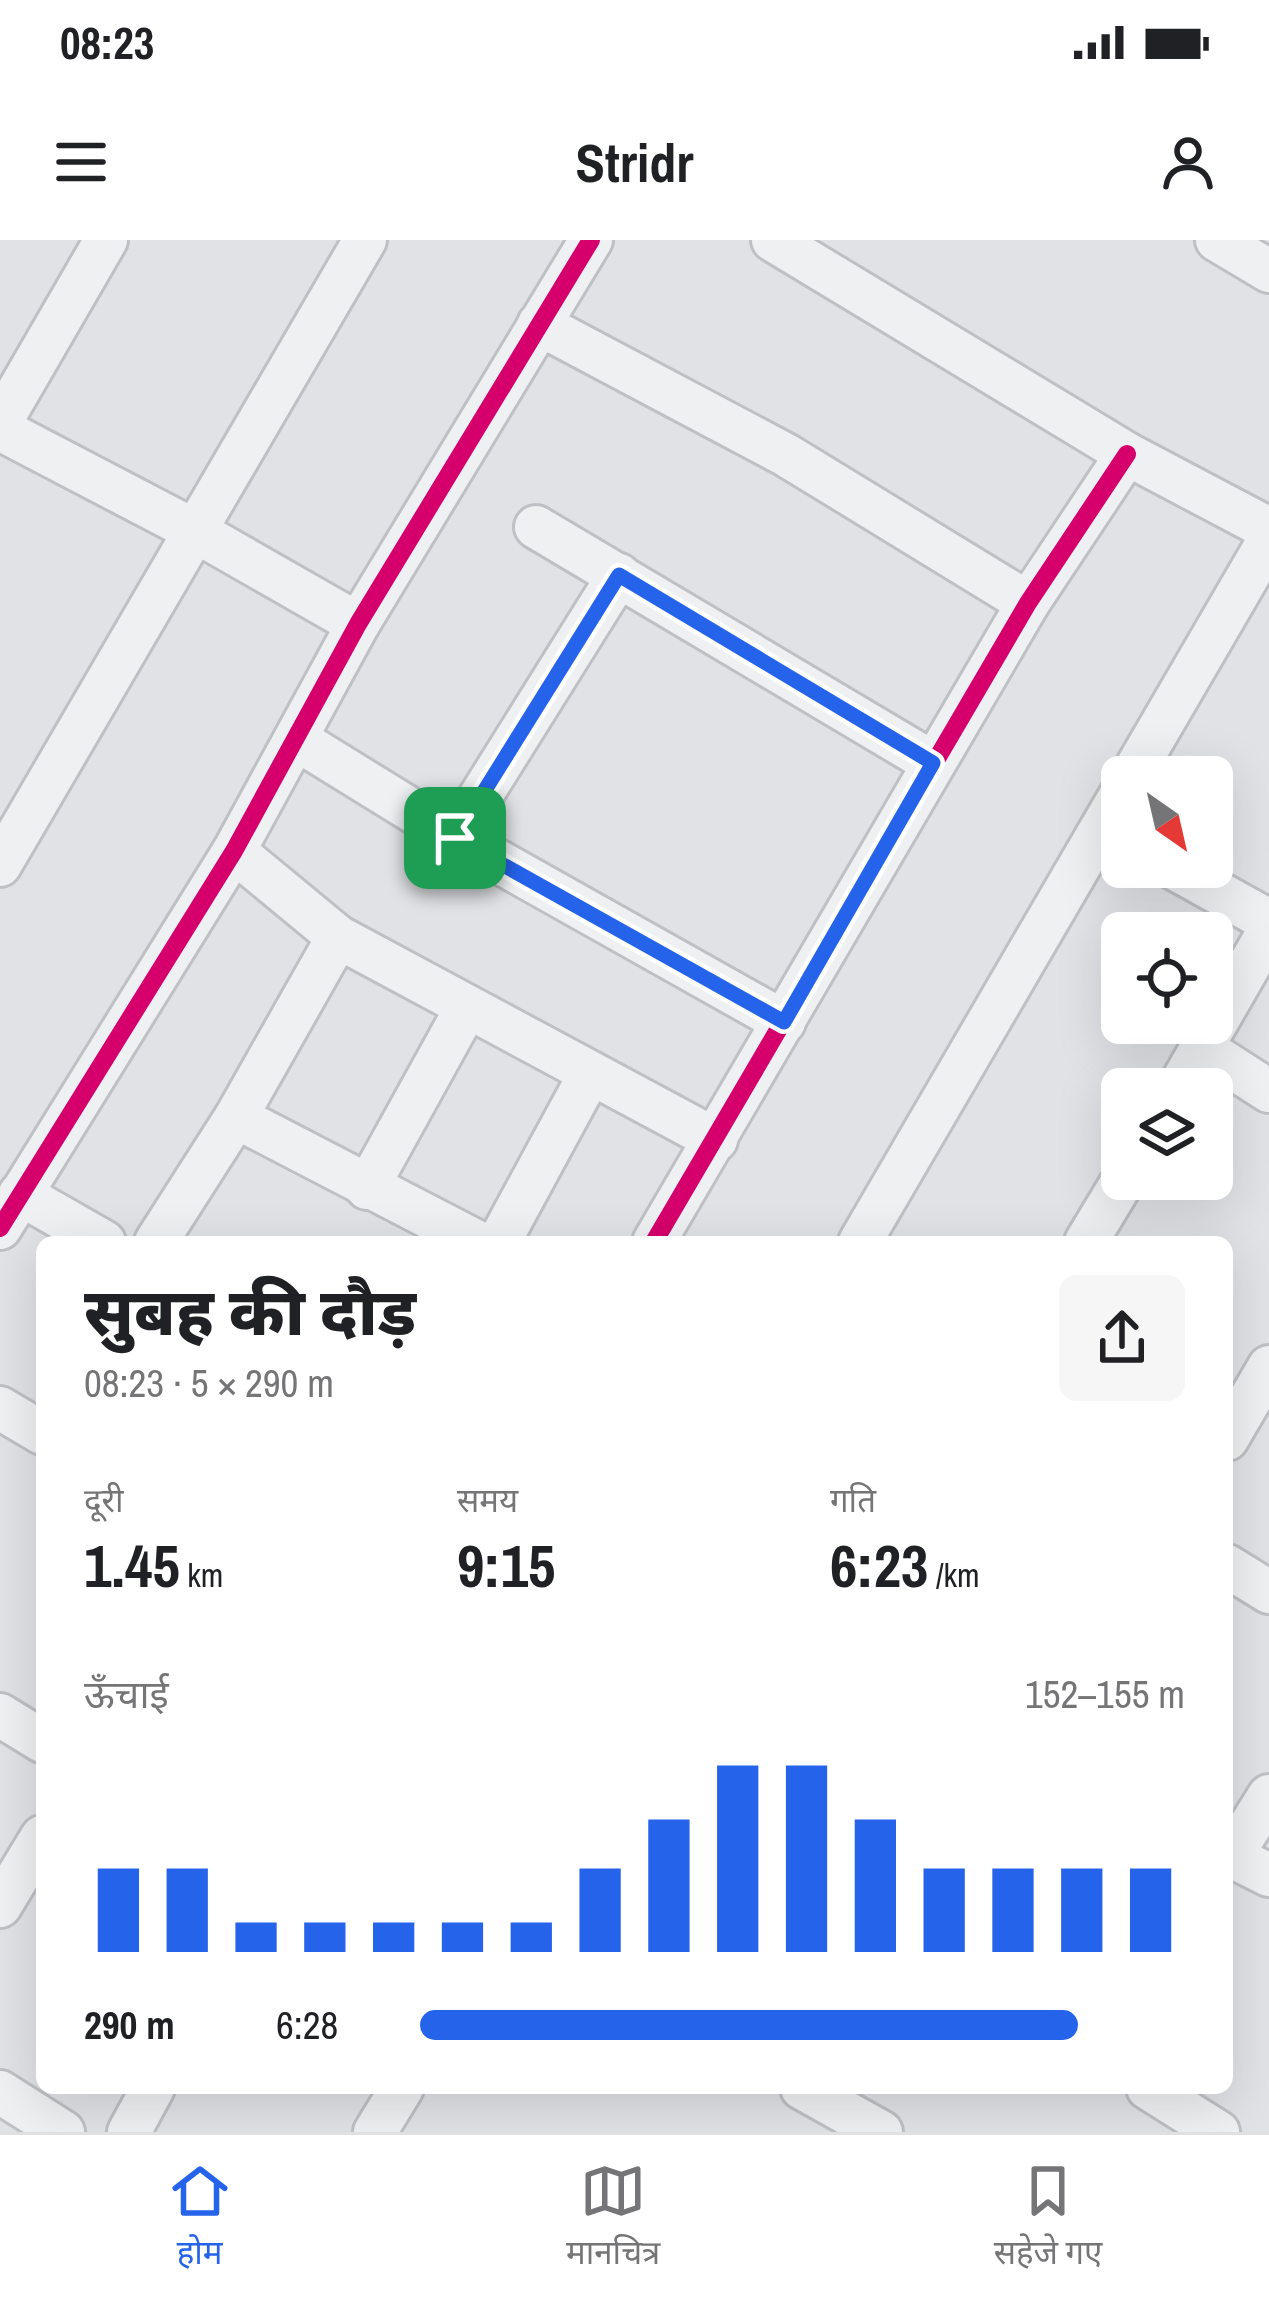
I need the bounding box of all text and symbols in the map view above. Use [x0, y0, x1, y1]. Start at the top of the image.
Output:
text: 08:23 [60, 12, 154, 73]
text: Stridr [575, 126, 694, 199]
icon: menu [48, 129, 114, 195]
icon: person [1155, 129, 1221, 195]
north arrow [1101, 756, 1233, 888]
map controls [1101, 756, 1233, 1200]
pin [404, 787, 506, 889]
icon: arrive [422, 805, 488, 871]
button: locate [1101, 912, 1233, 1044]
button: layers [1101, 1068, 1233, 1200]
text: सुबह की दौड़ [84, 1267, 416, 1356]
button: share [1059, 1275, 1185, 1401]
text: 08:23 · 5 × 290 m [84, 1357, 334, 1409]
text: दूरी [84, 1478, 124, 1522]
text: समय [457, 1478, 518, 1522]
text: गति [830, 1478, 876, 1522]
text: 1.45 [84, 1525, 180, 1606]
text: 9:15 [457, 1525, 555, 1606]
text: 6:23 [830, 1525, 928, 1606]
text: km [180, 1553, 223, 1597]
text: /km [928, 1553, 980, 1597]
text: ऊँचाई [84, 1668, 169, 1720]
text: 152–155 m [1025, 1668, 1185, 1720]
text: 290 m [84, 1999, 175, 2051]
text: 6:28 [276, 1999, 338, 2051]
tab: होम [167, 2158, 233, 2277]
tab: मानचित्र [566, 2158, 660, 2277]
tab: सहेजे गए [994, 2158, 1102, 2277]

